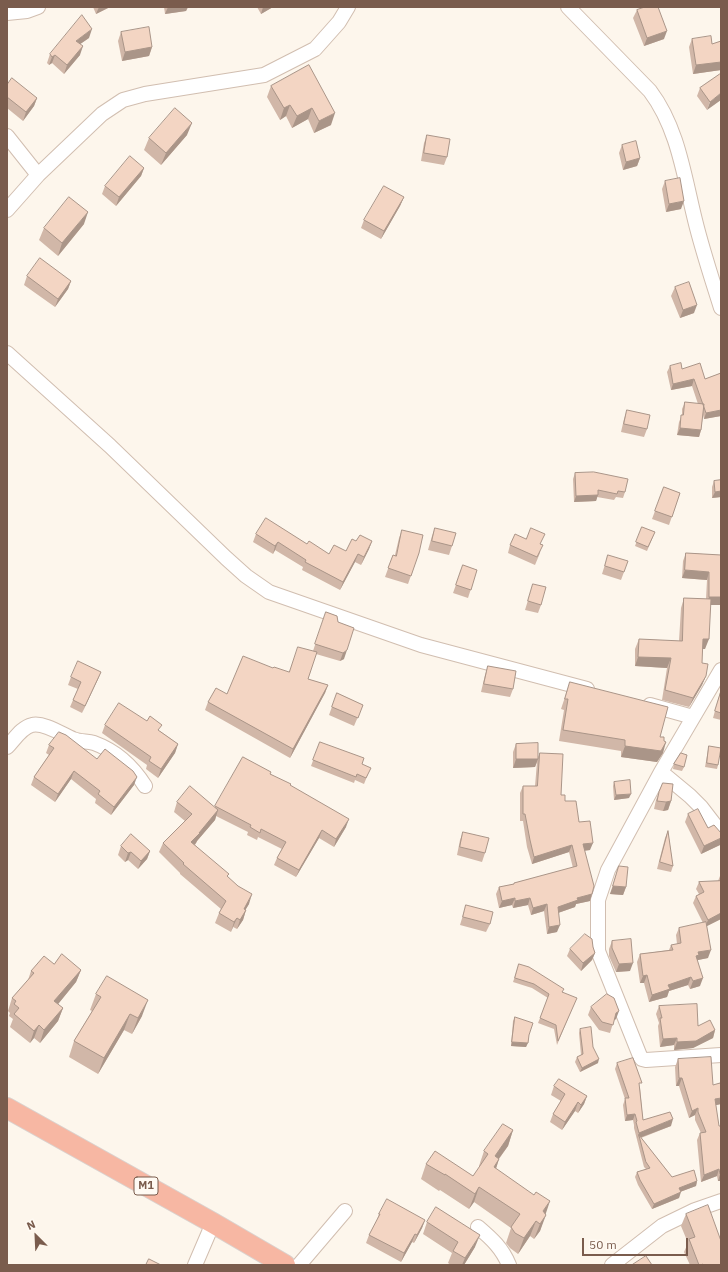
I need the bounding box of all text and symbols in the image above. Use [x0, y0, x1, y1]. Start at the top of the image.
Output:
road number: M1 [134, 1177, 158, 1195]
north arrow [16, 1216, 56, 1256]
text: N [25, 1217, 38, 1233]
scale bar [584, 1230, 690, 1256]
text: 50 m [589, 1237, 617, 1252]

